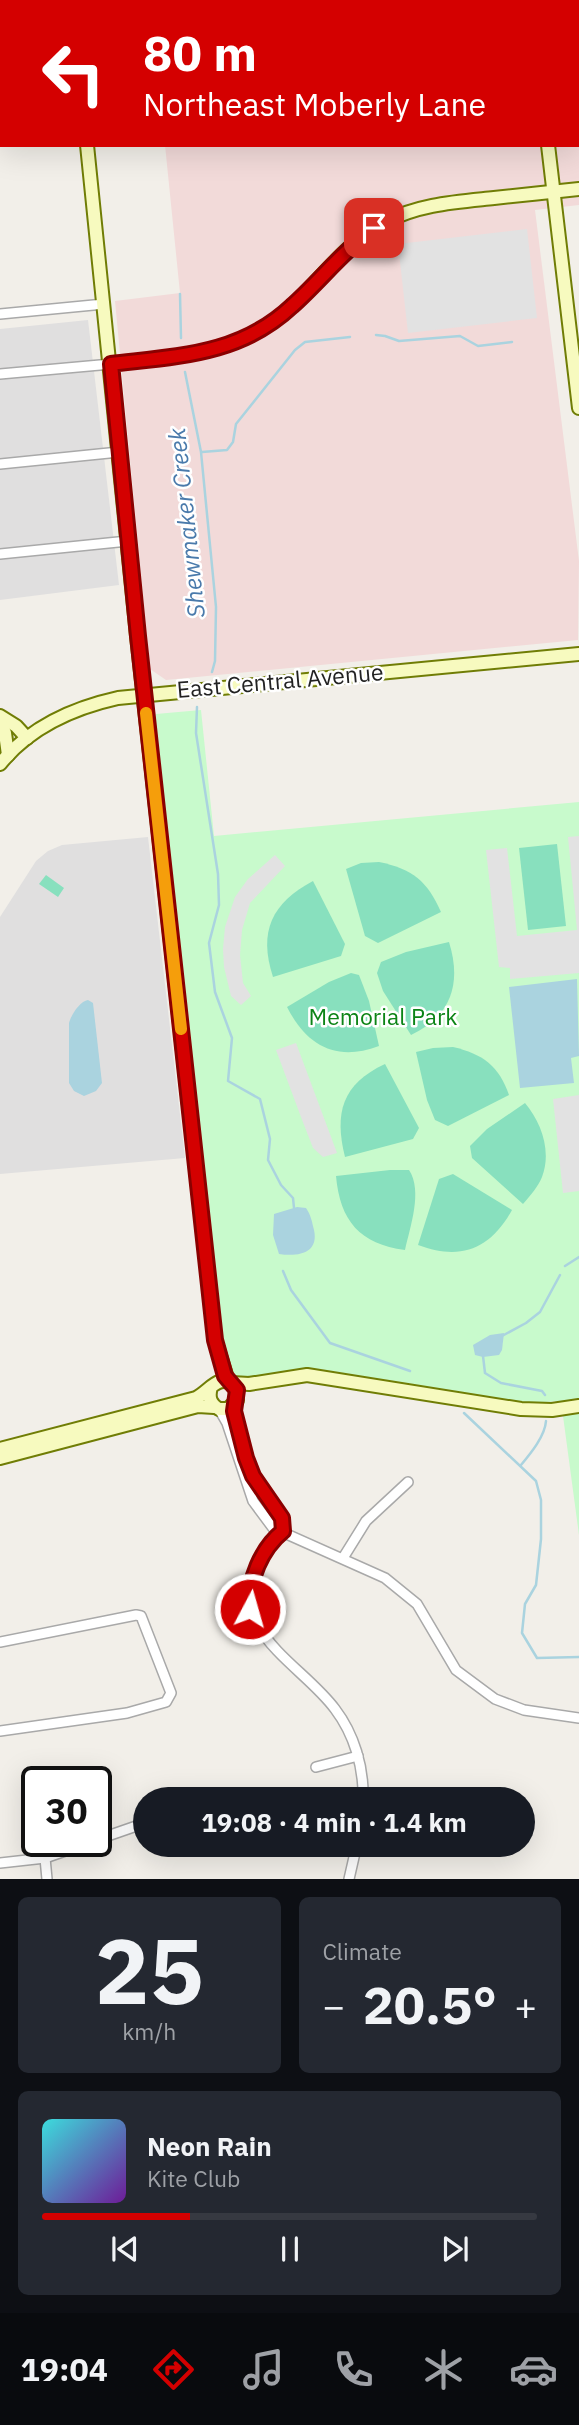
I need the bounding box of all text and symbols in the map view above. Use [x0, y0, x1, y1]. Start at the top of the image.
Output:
text: 80 m [143, 21, 257, 84]
icon: left [28, 28, 119, 119]
text: Northeast Moberly Lane [143, 83, 486, 125]
pin [344, 198, 404, 258]
icon: arrive [355, 209, 393, 247]
water label: Shewmaker Creek [160, 426, 212, 619]
street label: East Central Avenue [175, 656, 385, 704]
park label: Memorial Park [309, 1001, 457, 1031]
position arrow [213, 1572, 287, 1646]
speed limit sign: 30 [21, 1766, 112, 1857]
text: 19:08 · 4 min · 1.4 km [201, 1805, 467, 1839]
text: 25 [95, 1911, 204, 2029]
text: Climate [323, 1936, 402, 1966]
text: 20.5° [363, 1971, 497, 2038]
text: − [323, 1981, 345, 2030]
text: + [514, 1981, 537, 2030]
text: km/h [122, 2016, 176, 2046]
text: Neon Rain [147, 2129, 272, 2163]
text: Kite Club [147, 2163, 240, 2193]
icon: previous [106, 2230, 144, 2268]
icon: pause [271, 2230, 309, 2268]
icon: next [436, 2230, 474, 2268]
icon: directions [149, 2345, 198, 2394]
icon: music [239, 2345, 288, 2394]
icon: phone [329, 2345, 378, 2394]
icon: climate [419, 2345, 468, 2394]
icon: car [509, 2345, 558, 2394]
text: 19:04 [21, 2348, 108, 2390]

